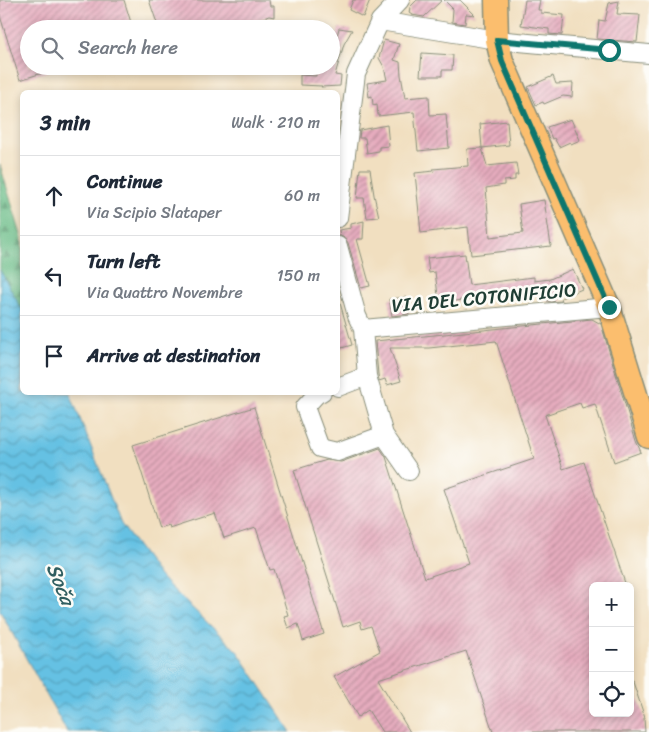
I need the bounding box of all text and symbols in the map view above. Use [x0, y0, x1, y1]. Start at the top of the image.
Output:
search box [20, 20, 340, 75]
text: Search here [78, 31, 178, 64]
icon: search [38, 34, 66, 62]
route start [598, 39, 621, 62]
text: 3 min [40, 104, 90, 142]
text: Walk · 210 m [231, 108, 320, 137]
text: Continue [87, 165, 163, 198]
text: 60 m [284, 181, 320, 210]
icon: ahead [40, 182, 68, 210]
text: Via Scipio Slataper [87, 198, 222, 227]
text: Turn left [87, 245, 160, 278]
text: 150 m [277, 261, 320, 290]
icon: left [40, 262, 68, 290]
street label: VIA DEL COTONIFICIO [390, 273, 578, 322]
text: Via Quattro Novembre [87, 278, 243, 307]
route end [598, 296, 621, 319]
text: Arrive at destination [87, 339, 260, 372]
icon: arrive [40, 342, 68, 370]
water label: Soča [36, 558, 86, 613]
map controls [589, 582, 634, 717]
button: + [589, 582, 634, 627]
button: − [589, 627, 634, 672]
button: locate [589, 672, 634, 717]

